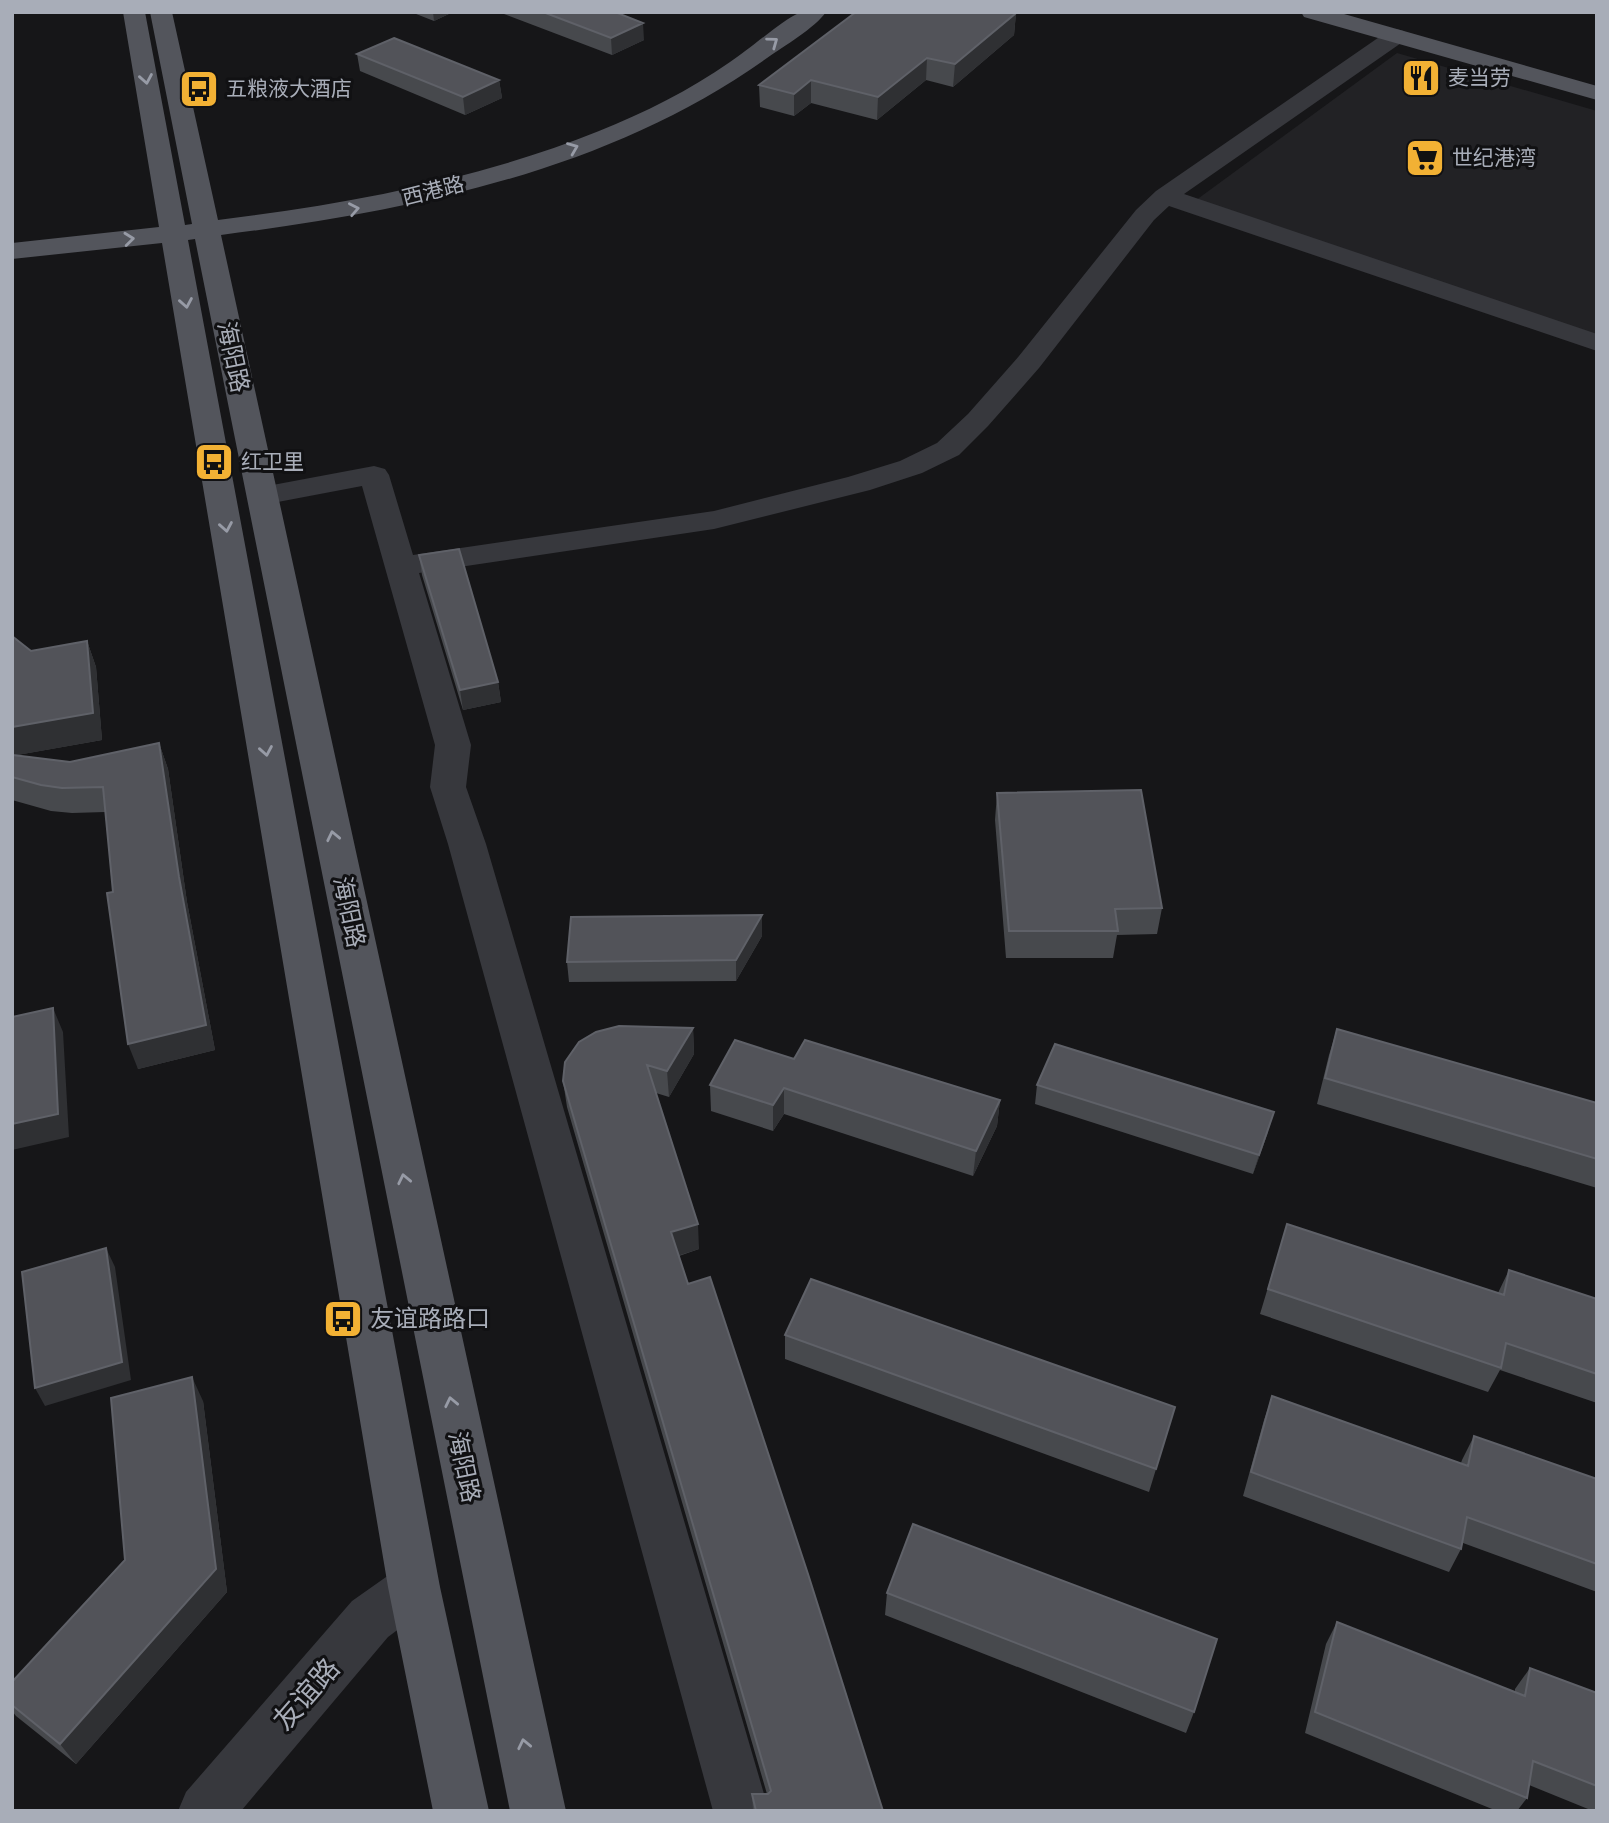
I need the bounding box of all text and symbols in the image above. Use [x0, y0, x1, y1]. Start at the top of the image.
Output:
one-way arrow [765, 38, 778, 50]
restaurant icon: 麦当劳 [1400, 57, 1442, 99]
place label: 麦当劳 [1448, 64, 1511, 90]
bus stop icon: 五粮液大酒店 [178, 68, 220, 110]
one-way arrow [138, 74, 153, 85]
place label: 五粮液大酒店 [226, 75, 352, 101]
supermarket icon: 世纪港湾 [1404, 137, 1446, 179]
one-way arrow [567, 143, 579, 157]
place label: 世纪港湾 [1452, 144, 1536, 170]
street label: 西港路 [399, 170, 466, 210]
one-way arrow [348, 203, 360, 218]
one-way arrow [123, 231, 135, 246]
one-way arrow [178, 297, 193, 309]
street label: 海阳路 [212, 318, 256, 395]
bus stop icon: 红卫里 [193, 441, 235, 483]
place label: 红卫里 [241, 448, 304, 474]
one-way arrow [218, 521, 233, 533]
one-way arrow [258, 745, 273, 757]
one-way arrow [326, 830, 341, 842]
street label: 海阳路 [328, 873, 372, 950]
one-way arrow [398, 1173, 413, 1185]
bus stop icon: 友谊路路口 [322, 1298, 364, 1340]
place label: 友谊路路口 [370, 1303, 490, 1333]
one-way arrow [444, 1396, 459, 1408]
street label: 海阳路 [443, 1428, 487, 1505]
street label: 友谊路 [265, 1650, 346, 1737]
one-way arrow [517, 1738, 532, 1750]

